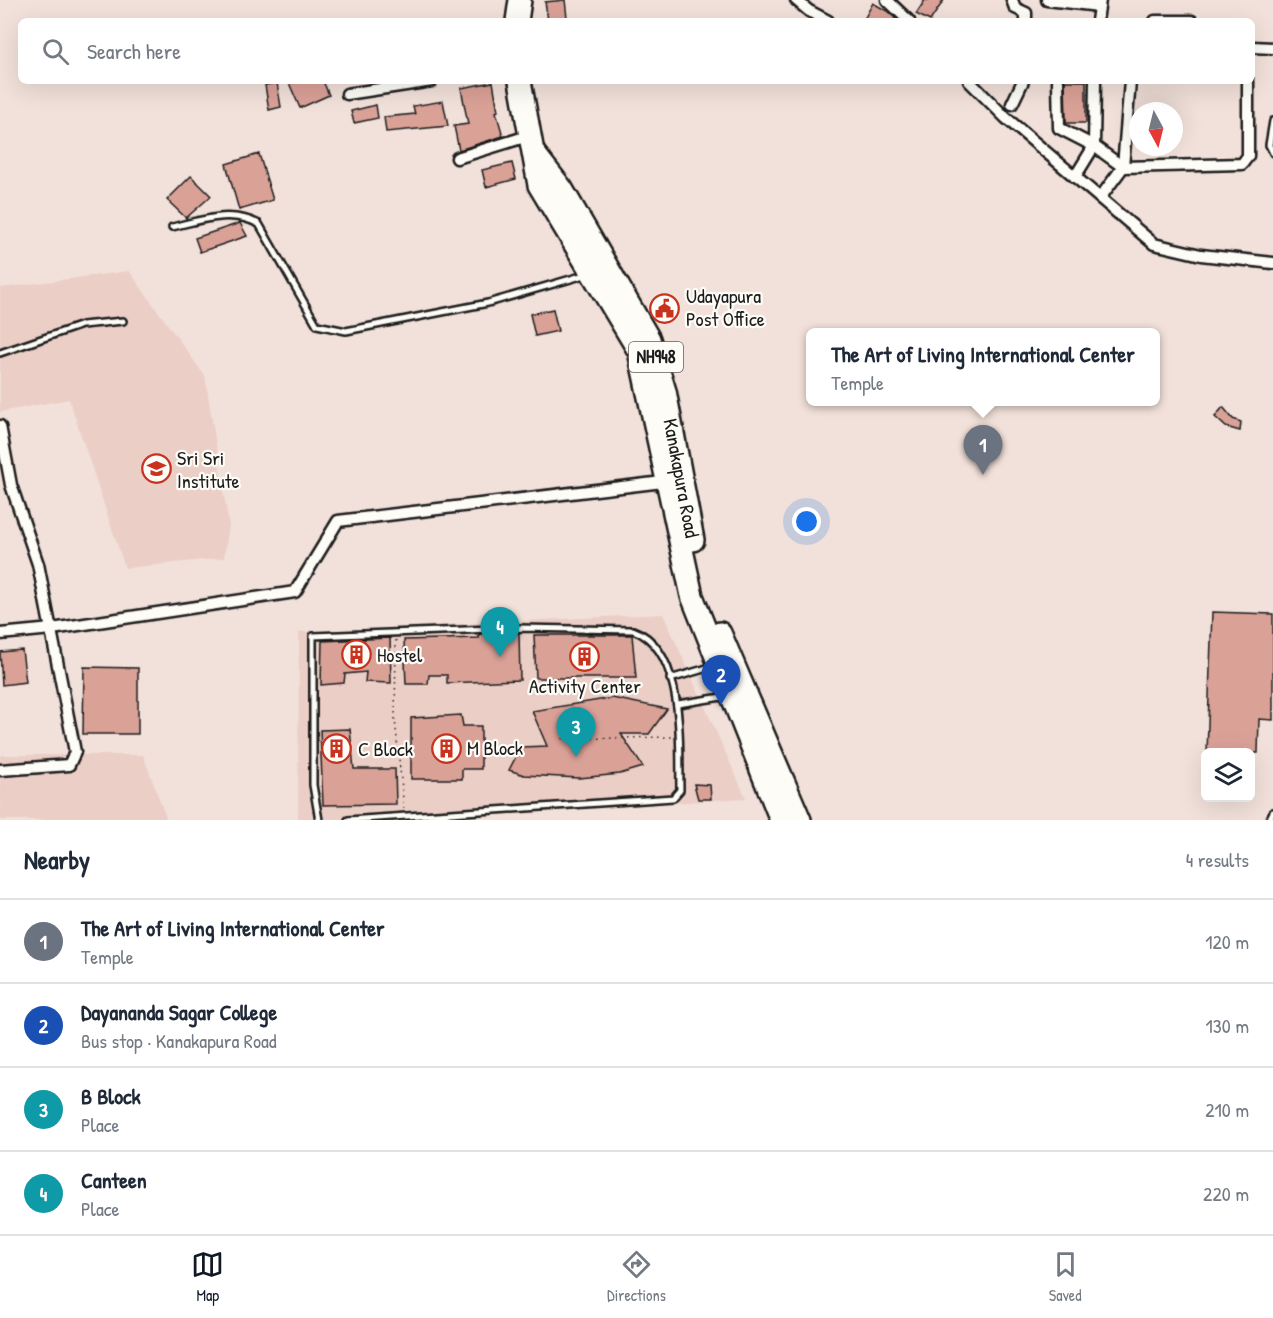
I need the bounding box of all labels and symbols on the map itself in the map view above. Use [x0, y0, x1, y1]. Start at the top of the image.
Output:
north arrow [1129, 102, 1183, 156]
place label: Udayapura Post Office [686, 282, 765, 332]
public building icon: Udayapura Post Office [649, 292, 681, 324]
road number: NH948 [629, 342, 683, 372]
street label: Kanakapura Road [657, 416, 706, 540]
pin: 1 [964, 426, 1002, 475]
place label: Sri Sri Institute [177, 444, 240, 494]
school or university icon: Sri Sri Institute [140, 453, 172, 485]
your location [792, 507, 821, 536]
pin: 4 [480, 608, 520, 657]
building icon: Hostel [340, 639, 372, 671]
building icon: Activity Center [569, 640, 601, 672]
place label: Hostel [377, 641, 423, 668]
pin: 2 [702, 656, 740, 705]
place label: Activity Center [529, 672, 641, 699]
pin: 3 [556, 708, 596, 757]
building icon: M Block [430, 732, 462, 764]
building icon: C Block [321, 733, 353, 765]
place label: M Block [467, 734, 523, 761]
place label: C Block [358, 735, 413, 762]

